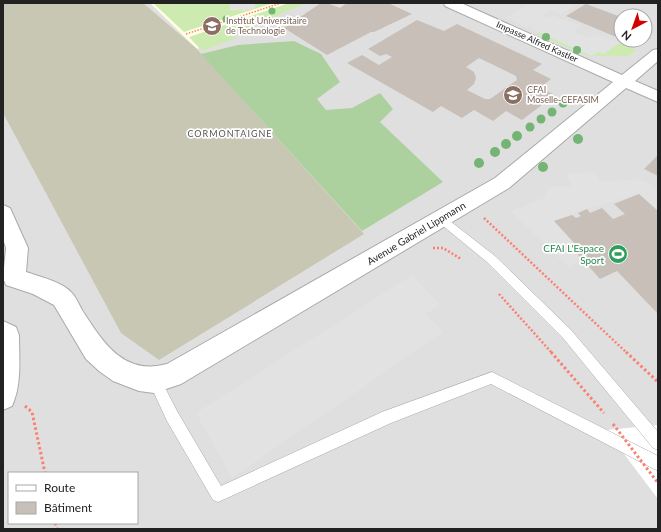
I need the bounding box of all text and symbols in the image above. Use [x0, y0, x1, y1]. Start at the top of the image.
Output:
north arrow [613, 8, 653, 48]
school or university icon: Institut Universitaire de Technologie [201, 15, 223, 37]
place label: Institut Universitaire de Technologie [226, 15, 307, 36]
street label: Impasse Alfred Kastler [495, 19, 580, 65]
text: N [619, 28, 634, 44]
school or university icon: CFAI Moselle-CEFASIM [502, 84, 524, 106]
place label: CFAI Moselle-CEFASIM [527, 84, 599, 105]
district label: CORMONTAIGNE [187, 128, 273, 139]
street label: Avenue Gabriel Lippmann [365, 199, 467, 267]
place label: CFAI L'Espace Sport [543, 242, 604, 266]
sports icon: CFAI L'Espace Sport [607, 243, 629, 265]
legend [8, 472, 138, 524]
text: Route [44, 480, 75, 495]
text: Bâtiment [44, 500, 93, 515]

